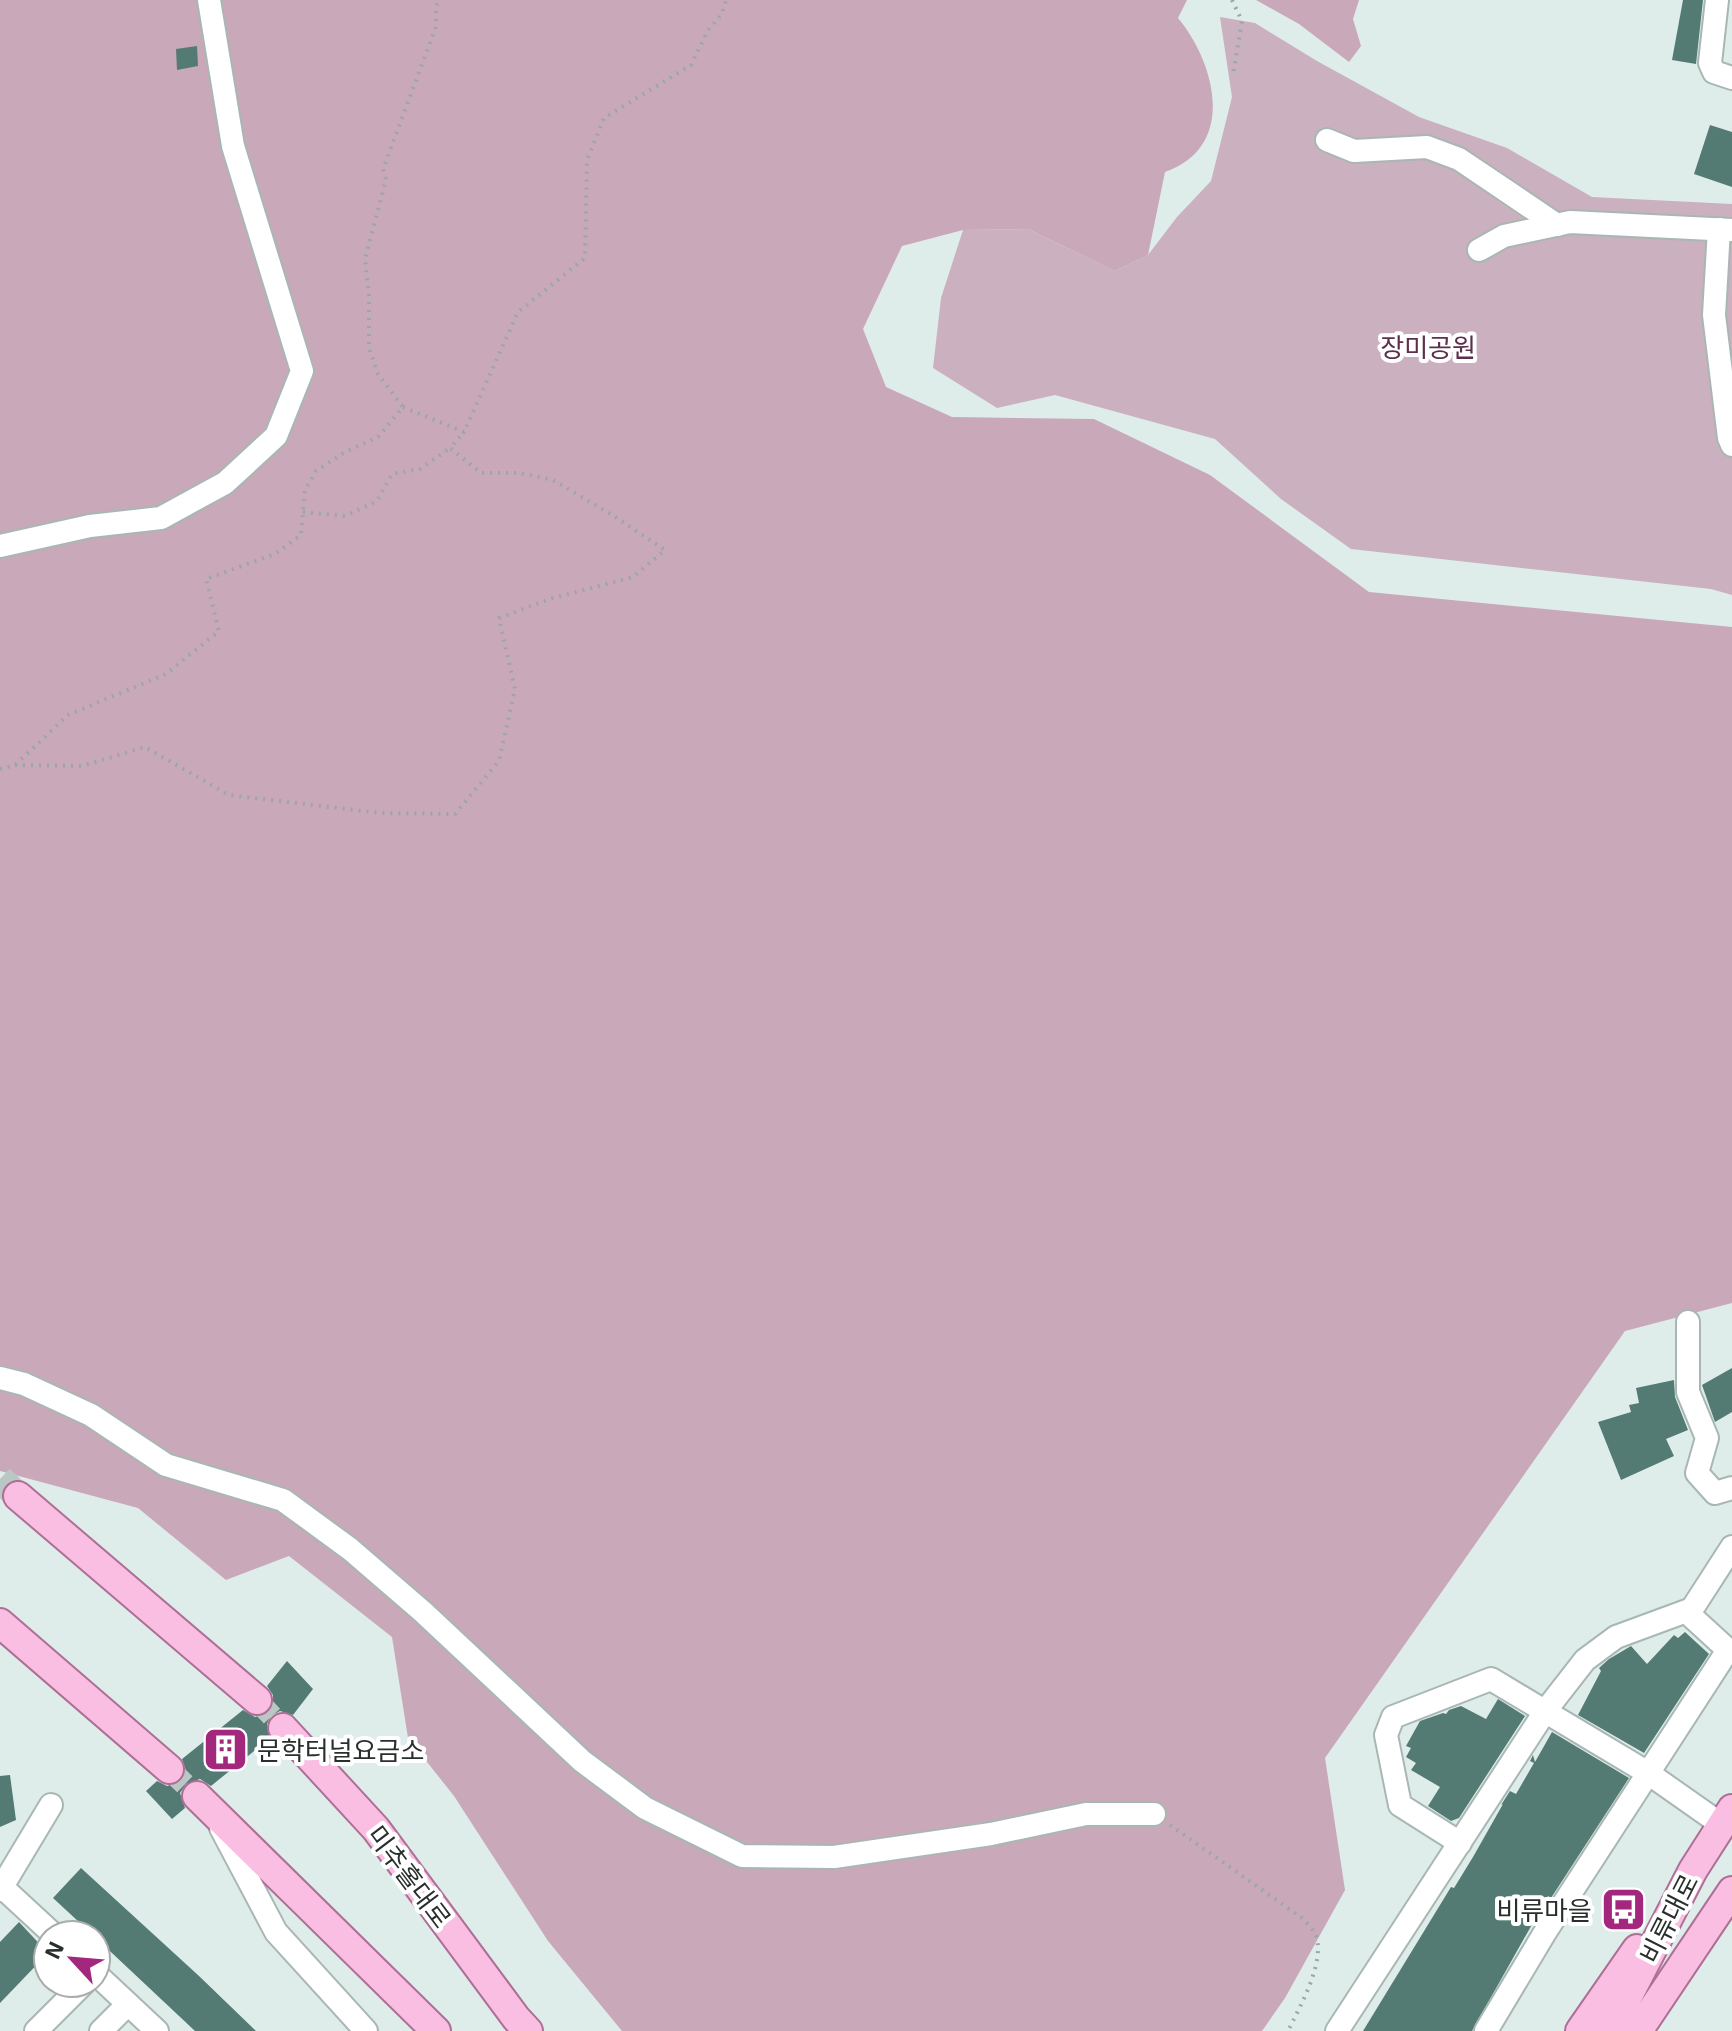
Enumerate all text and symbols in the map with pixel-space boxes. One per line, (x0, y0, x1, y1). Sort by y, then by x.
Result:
park label: 장미공원 (1380, 331, 1476, 362)
building icon: 문학터널요금소 (202, 1725, 250, 1773)
place label: 문학터널요금소 (257, 1734, 424, 1765)
street label: 미추홀대로 (362, 1819, 458, 1933)
street label: 비류대로 (1632, 1868, 1704, 1968)
bus stop icon: 비류마을 (1599, 1885, 1647, 1933)
place label: 비류마을 (1496, 1894, 1592, 1925)
north arrow (32, 1919, 112, 1999)
text: N (38, 1937, 68, 1963)

